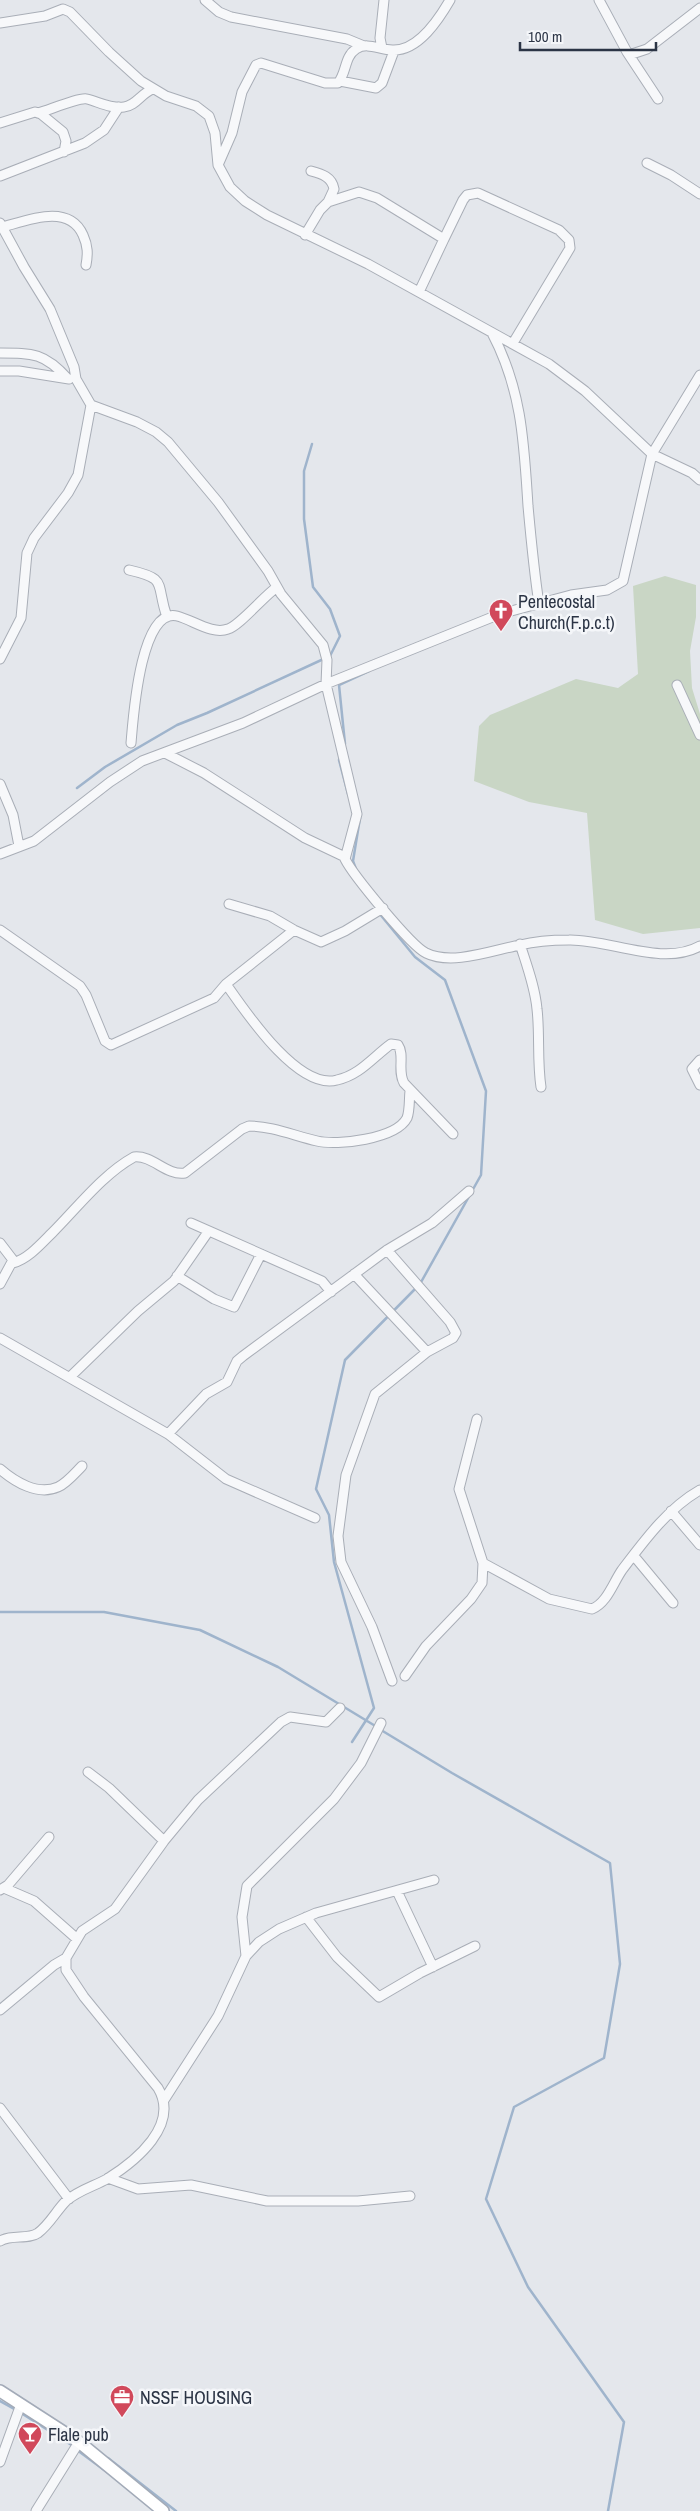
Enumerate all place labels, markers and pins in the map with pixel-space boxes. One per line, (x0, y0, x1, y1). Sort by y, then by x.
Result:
place label: Pentecostal Church(F.p.c.t) (518, 589, 615, 635)
church icon: Pentecostal Church(F.p.c.t) (488, 598, 514, 632)
office icon: NSSF HOUSING (109, 2384, 135, 2418)
place label: NSSF HOUSING (140, 2385, 252, 2410)
bar icon: Flale pub (17, 2421, 43, 2455)
place label: Flale pub (48, 2422, 109, 2447)

